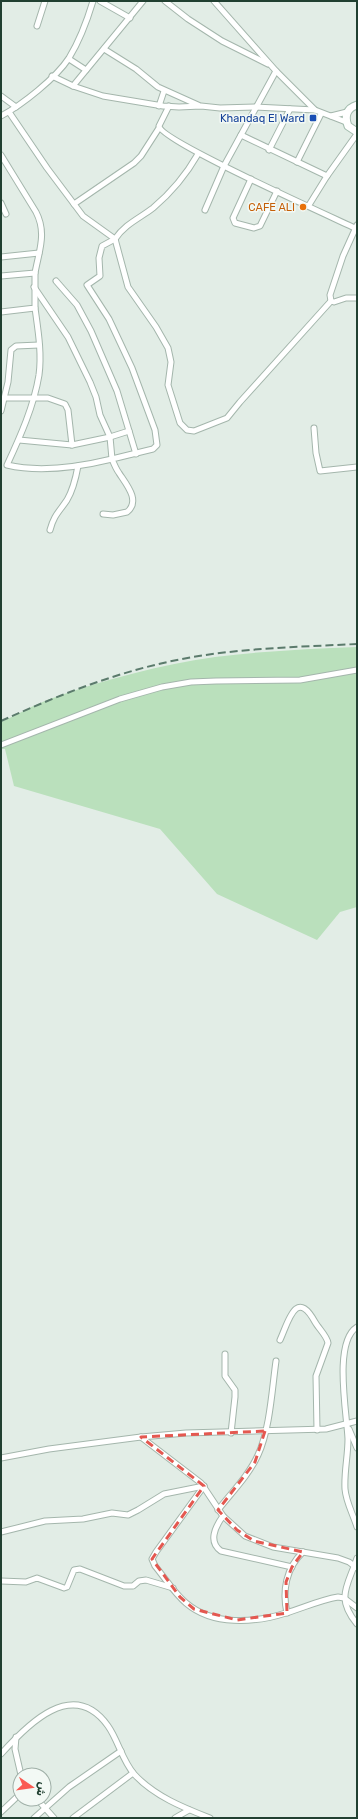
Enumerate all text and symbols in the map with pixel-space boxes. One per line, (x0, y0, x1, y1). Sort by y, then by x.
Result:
place label: Khandaq El Ward (220, 112, 305, 125)
marker: Khandaq El Ward (308, 113, 318, 123)
place label: CAFE ALI (248, 201, 295, 214)
marker: CAFE ALI (298, 202, 308, 212)
north arrow (12, 1767, 52, 1807)
text: ش (33, 1781, 49, 1797)

